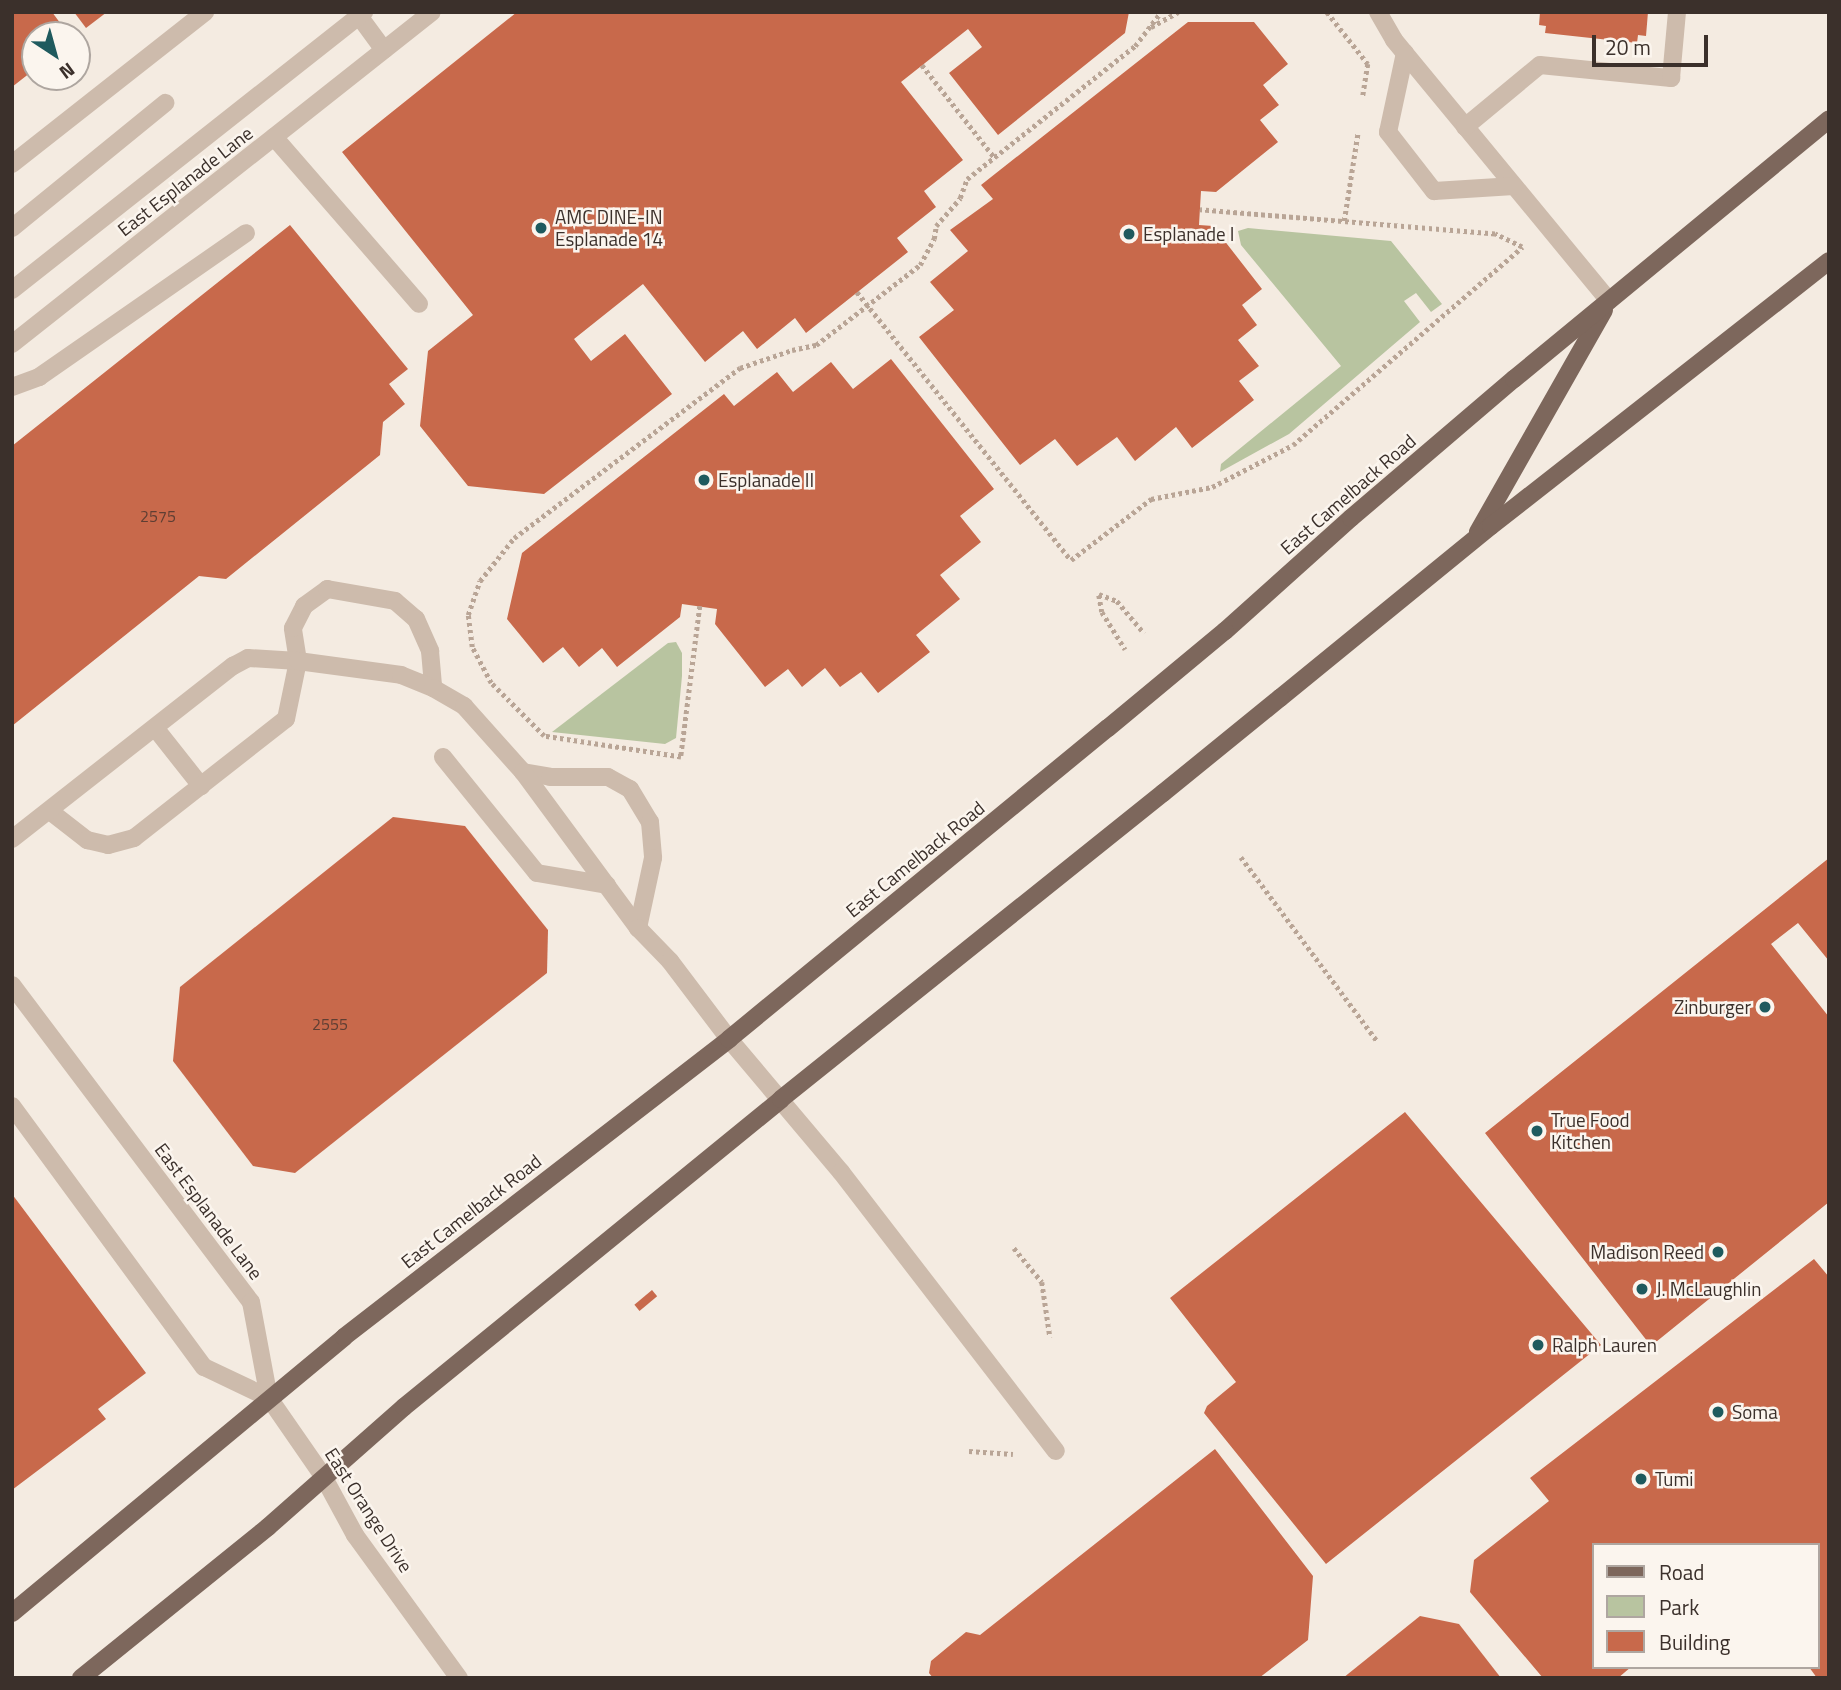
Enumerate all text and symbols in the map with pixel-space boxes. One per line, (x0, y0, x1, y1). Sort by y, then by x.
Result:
north arrow (21, 21, 91, 91)
scale bar (1596, 21, 1712, 65)
text: 20 m (1605, 31, 1651, 63)
text: N (54, 56, 81, 87)
street label: East Esplanade Lane (113, 121, 257, 241)
place label: AMC DINE-IN Esplanade 14 (555, 206, 663, 250)
marker: AMC DINE-IN Esplanade 14 (533, 220, 549, 236)
place label: Esplanade I (1143, 223, 1234, 245)
marker: Esplanade I (1121, 226, 1137, 242)
street label: East Camelback Road (1276, 429, 1420, 559)
place label: Esplanade II (718, 469, 814, 491)
marker: Esplanade II (696, 472, 712, 488)
house number: 2575 (140, 506, 176, 526)
street label: East Camelback Road (841, 796, 989, 922)
place label: Zinburger (1674, 996, 1751, 1018)
marker: Zinburger (1757, 999, 1773, 1015)
house number: 2555 (312, 1014, 348, 1034)
place label: True Food Kitchen (1551, 1109, 1630, 1153)
marker: True Food Kitchen (1529, 1123, 1545, 1139)
street label: East Esplanade Lane (150, 1138, 268, 1284)
street label: East Camelback Road (396, 1149, 546, 1273)
place label: Madison Reed (1590, 1241, 1704, 1263)
marker: Madison Reed (1710, 1244, 1726, 1260)
place label: J. McLaughlin (1656, 1278, 1761, 1300)
marker: J. McLaughlin (1634, 1281, 1650, 1297)
place label: Ralph Lauren (1552, 1334, 1657, 1356)
marker: Ralph Lauren (1530, 1337, 1546, 1353)
place label: Soma (1732, 1401, 1778, 1423)
marker: Soma (1710, 1404, 1726, 1420)
street label: East Orange Drive (320, 1444, 418, 1576)
place label: Tumi (1655, 1468, 1693, 1490)
marker: Tumi (1633, 1471, 1649, 1487)
legend (1592, 1543, 1820, 1669)
text: Road (1659, 1556, 1704, 1588)
text: Park (1659, 1591, 1699, 1623)
text: Building (1659, 1626, 1730, 1658)

